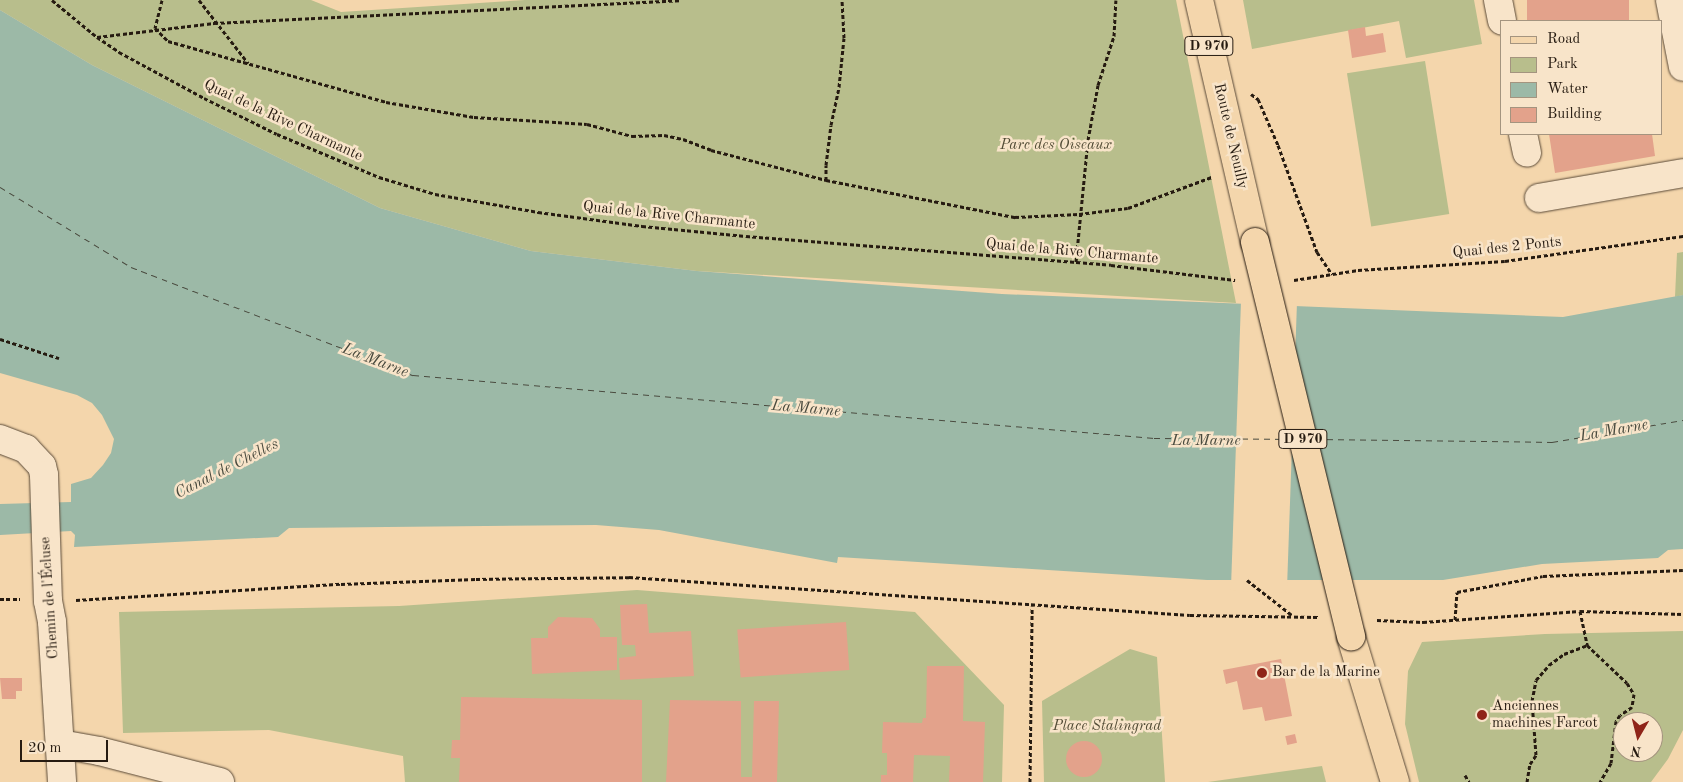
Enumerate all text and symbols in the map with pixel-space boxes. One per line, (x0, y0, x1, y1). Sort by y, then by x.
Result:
legend (1500, 20, 1663, 135)
text: Road (1547, 32, 1580, 47)
road number: D 970 (1184, 34, 1234, 58)
text: Park (1547, 57, 1578, 72)
street label: Quai de la Rive Charmante (201, 76, 365, 166)
street label: Route de Neuilly (1209, 81, 1251, 191)
text: Water (1547, 82, 1588, 97)
text: Building (1547, 107, 1602, 122)
park label: Parc des Oiseaux (1000, 137, 1112, 155)
street label: Quai de la Rive Charmante (582, 198, 756, 234)
street label: Quai des 2 Ponts (1452, 233, 1562, 263)
street label: Quai de la Rive Charmante (985, 235, 1159, 269)
water label: La Marne (339, 340, 411, 382)
water label: La Marne (771, 396, 841, 422)
water label: La Marne (1578, 416, 1650, 446)
road number: D 970 (1278, 428, 1328, 450)
water label: La Marne (1171, 431, 1241, 451)
water label: Canal de Chelles (172, 435, 282, 503)
street label: Chemin de l'Écluse (37, 536, 63, 660)
place label: Bar de la Marine (1272, 664, 1380, 682)
marker: Bar de la Marine (1256, 667, 1268, 679)
place label: Anciennes machines Farcot (1492, 697, 1598, 732)
marker: Anciennes machines Farcot (1476, 709, 1488, 721)
north arrow (1613, 712, 1663, 762)
park label: Place Stalingrad (1053, 718, 1161, 736)
scale bar (22, 730, 110, 762)
text: 20 m (28, 741, 62, 756)
text: N (1630, 743, 1642, 759)

